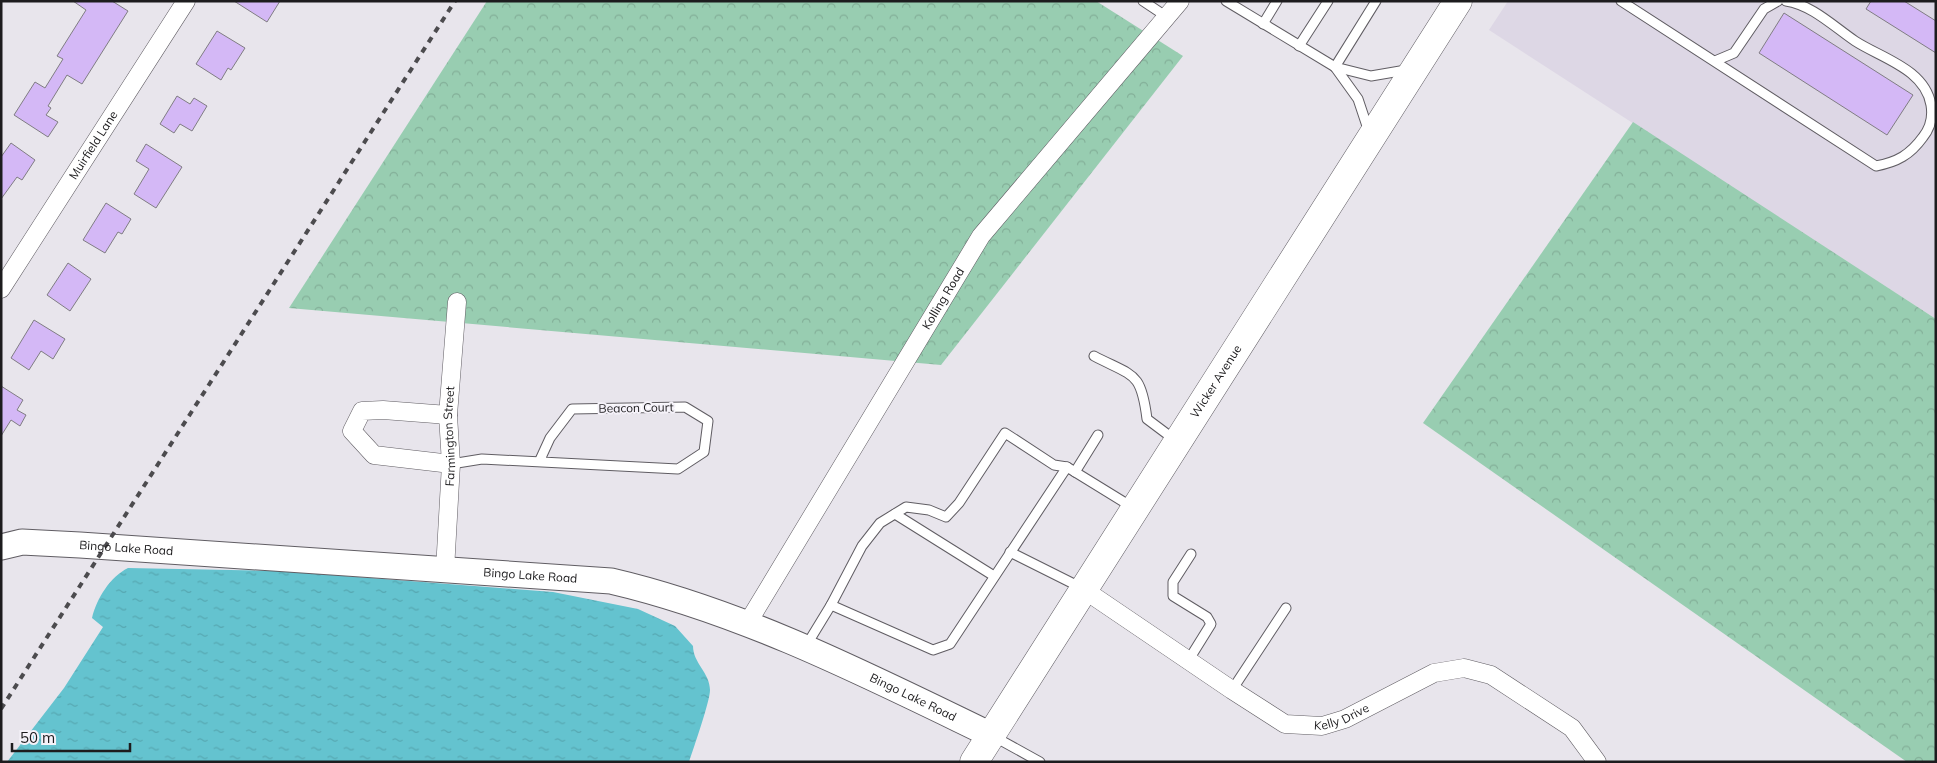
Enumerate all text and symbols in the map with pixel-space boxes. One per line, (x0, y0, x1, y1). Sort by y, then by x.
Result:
street label: Muirfield Lane (65, 108, 121, 182)
street label: Kolling Road (918, 265, 967, 332)
street label: Wicker Avenue (1187, 342, 1245, 421)
street label: Farmington Street (440, 386, 458, 487)
street label: Beacon Court (598, 399, 674, 416)
street label: Bingo Lake Road (79, 537, 174, 558)
street label: Bingo Lake Road (483, 564, 578, 586)
street label: Bingo Lake Road (867, 670, 959, 724)
street label: Kelly Drive (1313, 700, 1371, 733)
scale bar (12, 720, 130, 752)
text: 50 m (20, 728, 55, 747)

